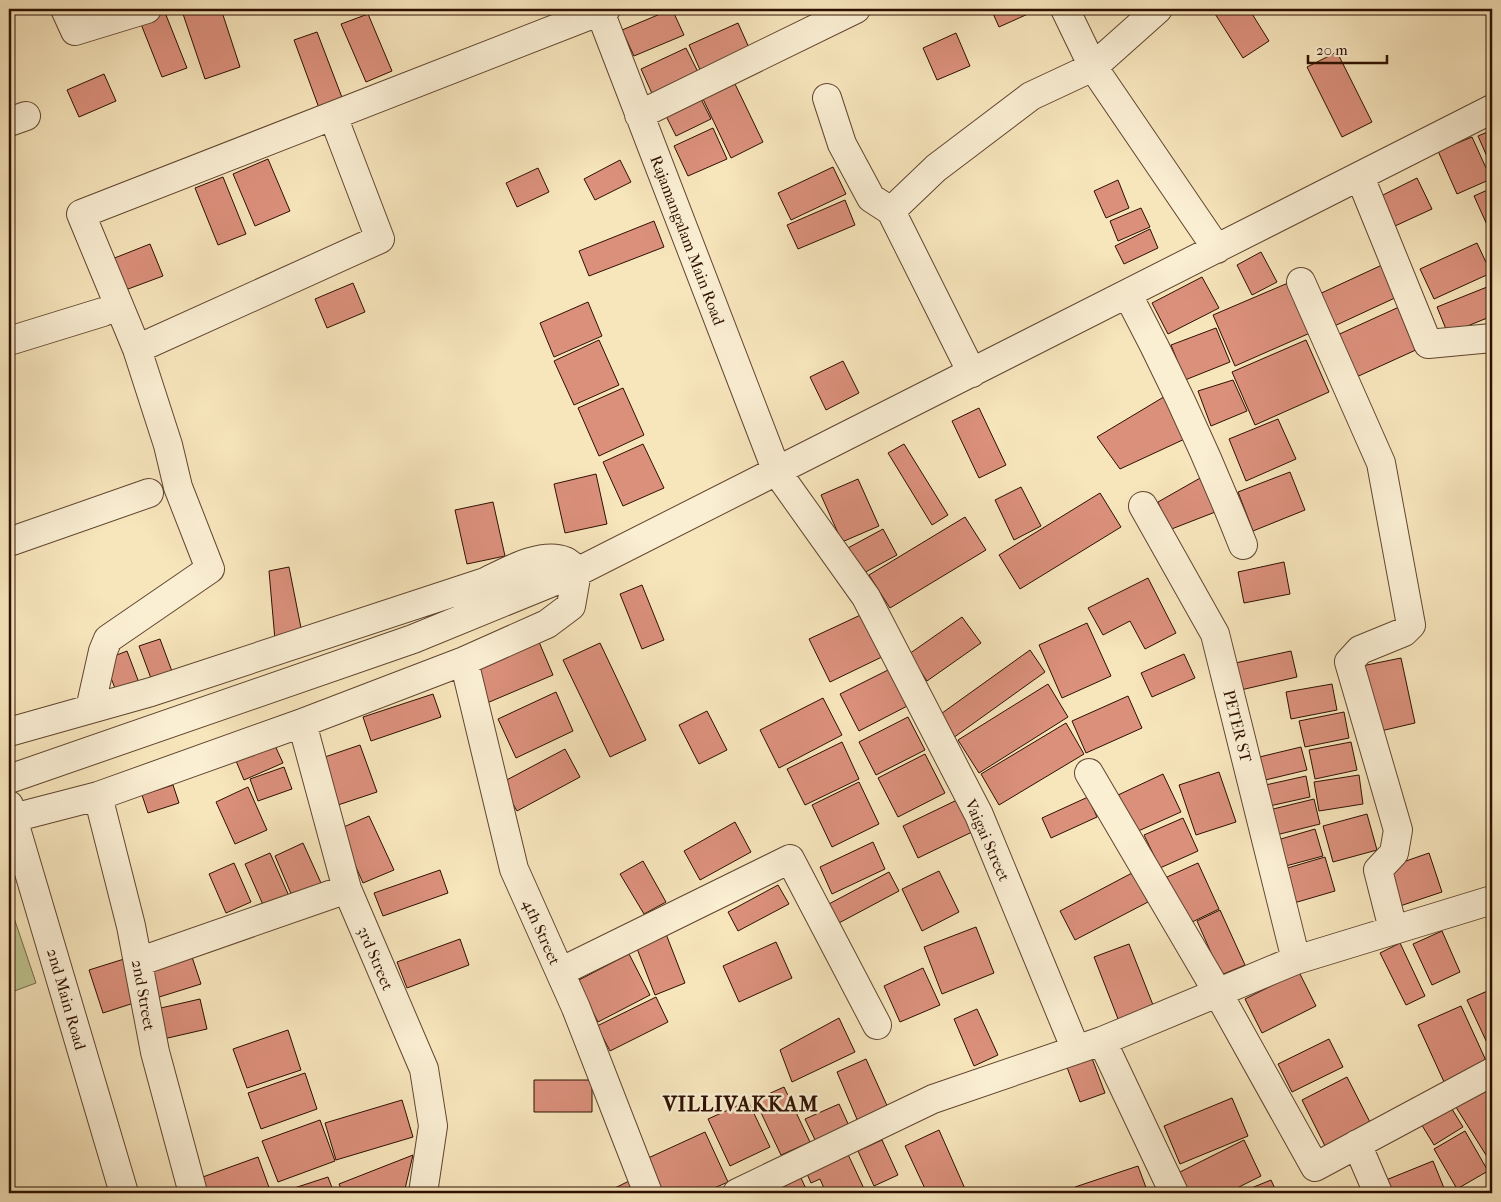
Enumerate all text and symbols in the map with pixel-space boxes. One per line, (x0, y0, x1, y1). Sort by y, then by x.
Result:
scale bar (1308, 32, 1387, 64)
text: 20 m (1316, 41, 1348, 59)
street label: Rajamangalam Main Road (646, 153, 729, 328)
street label: PETER ST (1219, 688, 1256, 765)
street label: Vaigai Street (961, 795, 1014, 884)
street label: 4th Street (519, 896, 565, 968)
street label: 3rd Street (354, 923, 398, 993)
street label: 2nd Main Road (43, 946, 90, 1052)
street label: 2nd Street (128, 958, 159, 1032)
district label: VILLIVAKKAM (662, 1092, 819, 1116)

